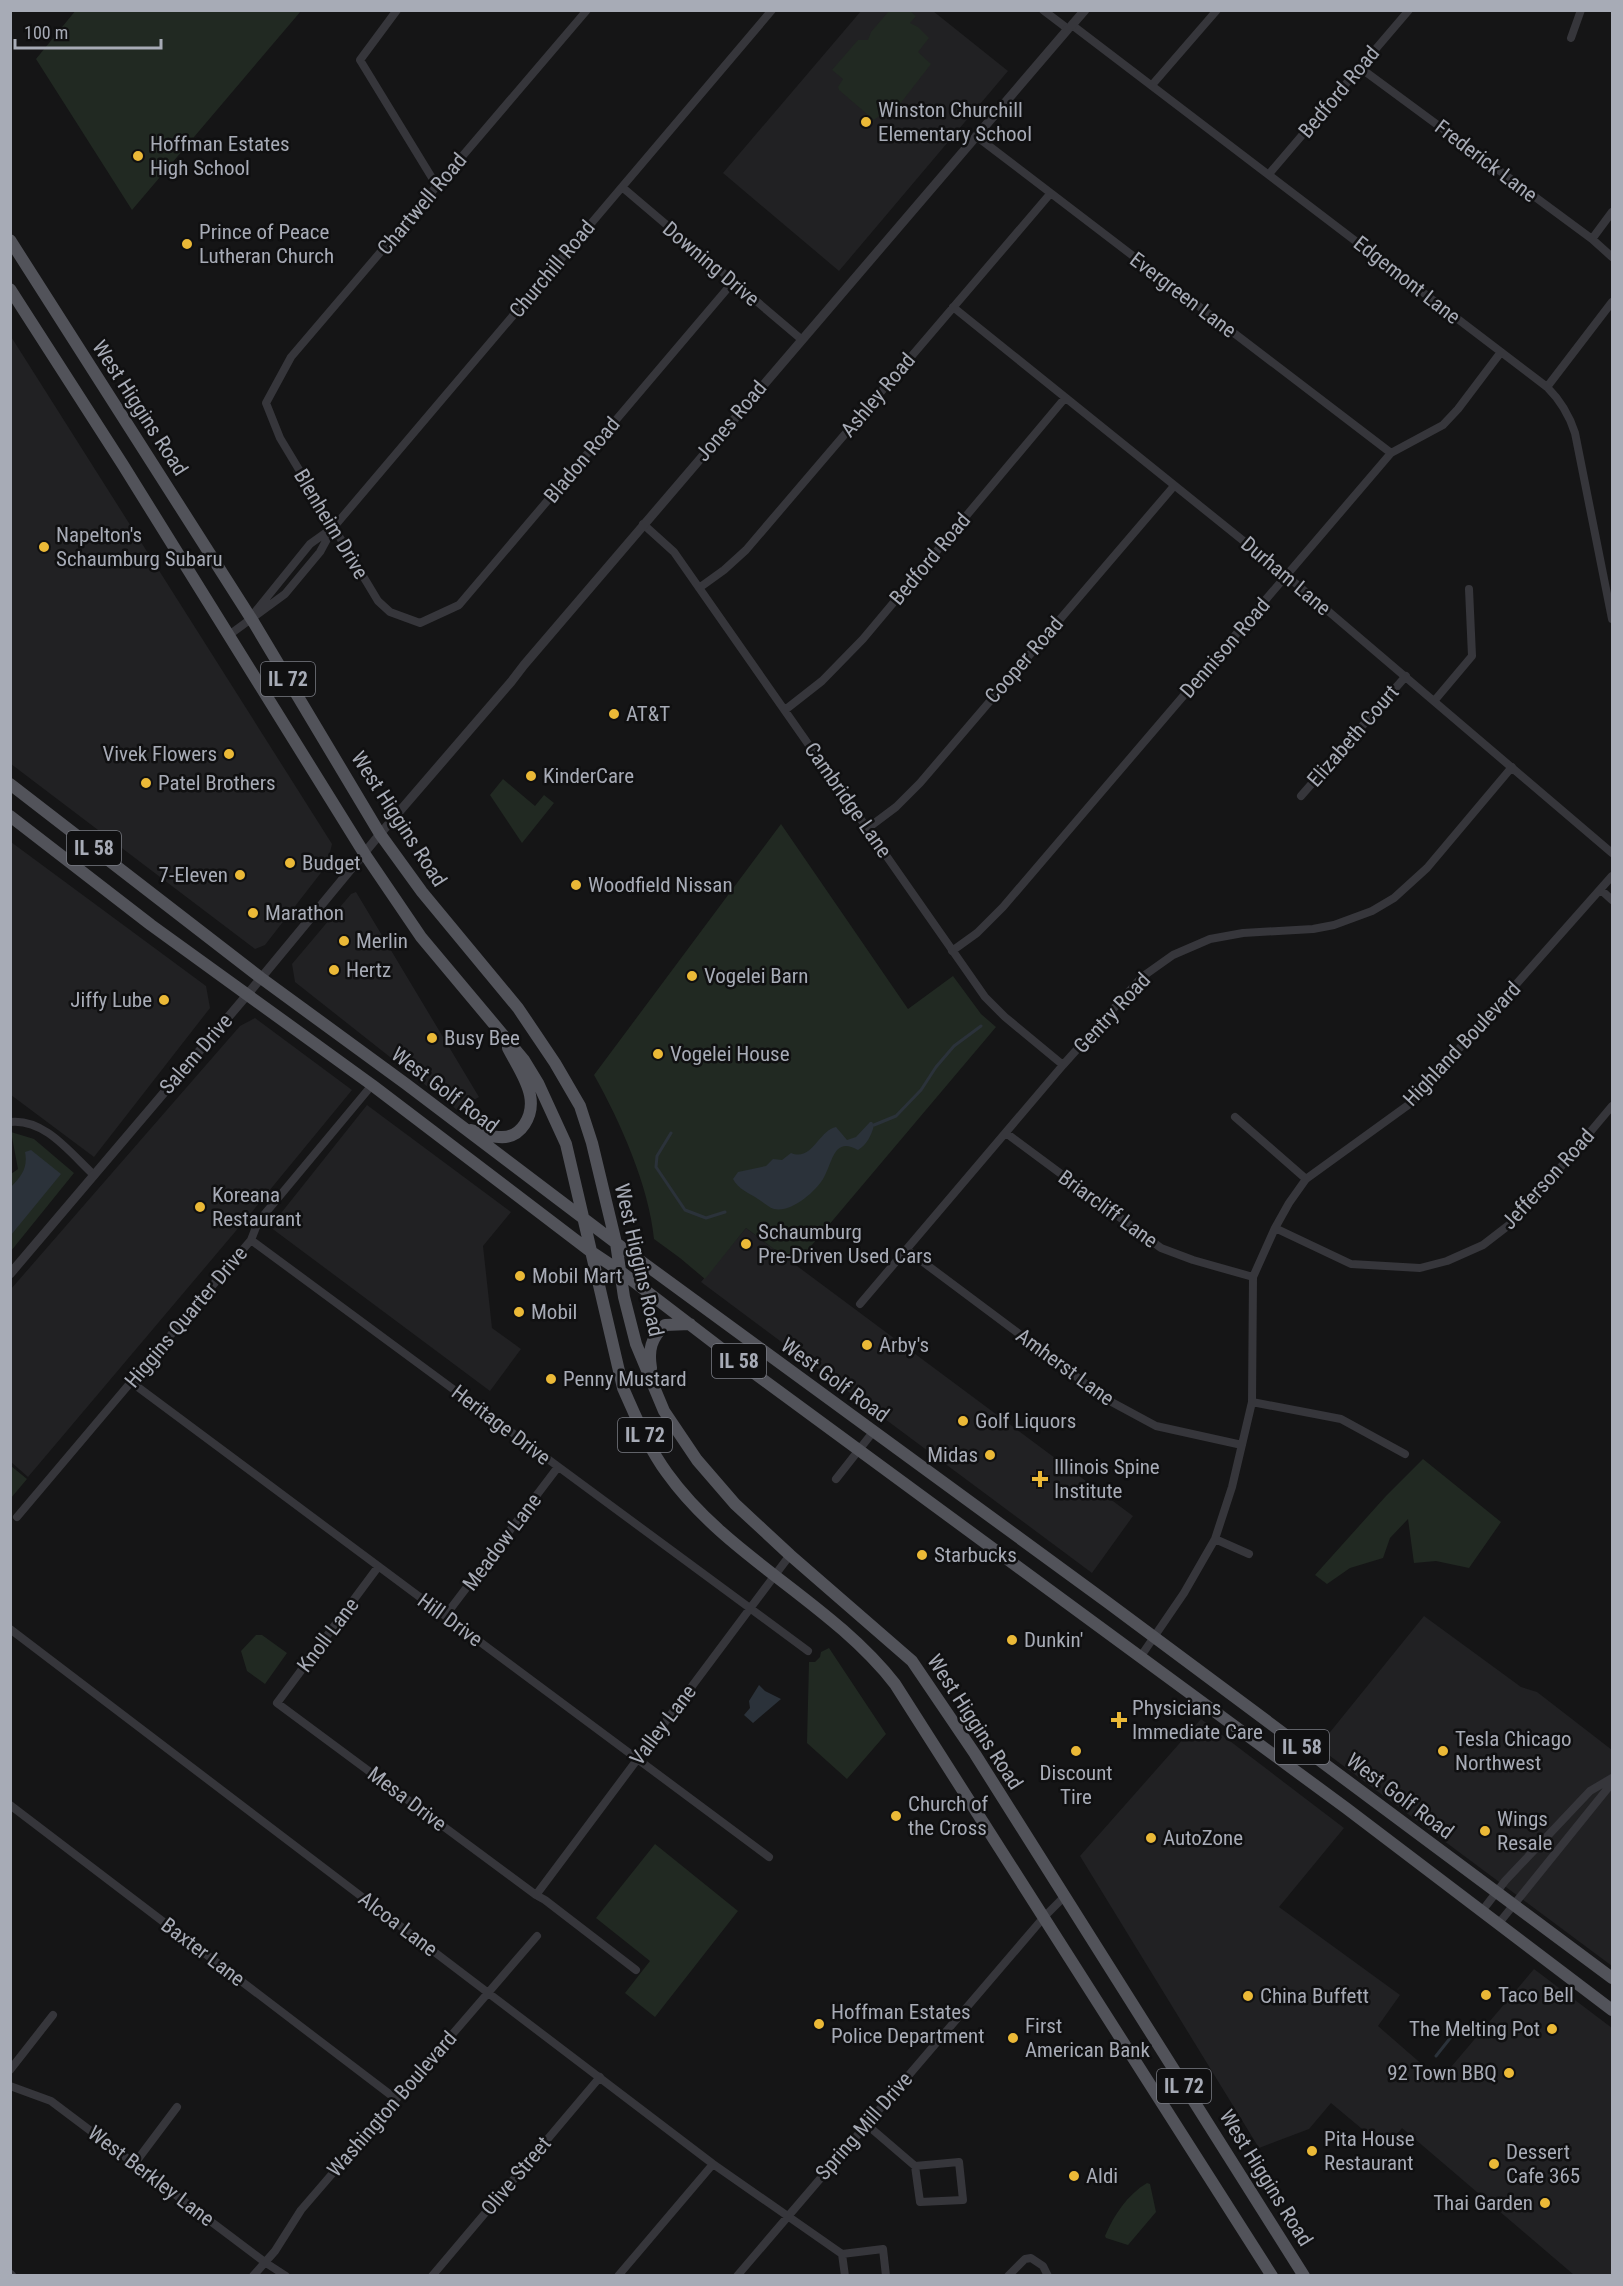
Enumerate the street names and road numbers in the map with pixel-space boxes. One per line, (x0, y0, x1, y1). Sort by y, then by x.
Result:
street label: Bedford Road (1294, 41, 1384, 143)
street label: Frederick Lane (1430, 115, 1542, 207)
street label: Chartwell Road (373, 148, 471, 260)
street label: Churchill Road (504, 215, 600, 323)
street label: Downing Drive (658, 217, 764, 311)
street label: Edgemont Lane (1349, 231, 1465, 329)
street label: Evergreen Lane (1125, 247, 1241, 343)
street label: West Higgins Road (87, 336, 193, 480)
street label: Ashley Road (836, 348, 920, 442)
street label: Jones Road (691, 376, 771, 466)
street label: Bladon Road (539, 412, 625, 508)
street label: Blenheim Drive (289, 465, 373, 583)
street label: Bedford Road (885, 508, 975, 610)
street label: Durham Lane (1236, 532, 1336, 620)
street label: Dennison Road (1175, 593, 1275, 703)
street label: Cooper Road (980, 612, 1068, 708)
road number: IL 72 (261, 662, 315, 696)
street label: Elizabeth Court (1302, 680, 1404, 792)
street label: Cambridge Lane (799, 738, 897, 862)
street label: West Higgins Road (346, 747, 452, 891)
road number: IL 58 (67, 831, 121, 865)
street label: Gentry Road (1069, 968, 1155, 1058)
street label: Highland Boulevard (1398, 977, 1526, 1111)
street label: Salem Drive (155, 1009, 237, 1099)
street label: West Golf Road (387, 1042, 503, 1138)
street label: Jefferson Road (1497, 1124, 1599, 1234)
street label: Briarcliff Lane (1054, 1165, 1162, 1253)
street label: West Higgins Road (610, 1181, 668, 1339)
street label: Higgins Quarter Drive (120, 1241, 252, 1392)
street label: Amherst Lane (1011, 1323, 1119, 1411)
street label: West Golf Road (776, 1333, 894, 1427)
road number: IL 58 (712, 1344, 766, 1378)
street label: Heritage Drive (447, 1380, 555, 1470)
road number: IL 72 (618, 1418, 672, 1452)
street label: Meadow Lane (458, 1489, 546, 1595)
street label: Hill Drive (413, 1588, 487, 1652)
street label: Knoll Lane (292, 1593, 364, 1677)
street label: West Higgins Road (922, 1650, 1028, 1794)
street label: Valley Lane (625, 1680, 701, 1770)
road number: IL 58 (1275, 1730, 1329, 1764)
street label: West Golf Road (1342, 1748, 1458, 1844)
street label: Mesa Drive (363, 1762, 451, 1836)
street label: Alcoa Lane (354, 1887, 442, 1961)
street label: Baxter Lane (157, 1913, 250, 1991)
street label: Washington Boulevard (322, 2026, 462, 2182)
street label: Spring Mill Drive (811, 2067, 917, 2185)
road number: IL 72 (1157, 2069, 1211, 2103)
street label: West Higgins Road (1214, 2105, 1318, 2251)
street label: West Berkley Lane (83, 2121, 219, 2231)
street label: Olive Street (476, 2132, 556, 2220)

